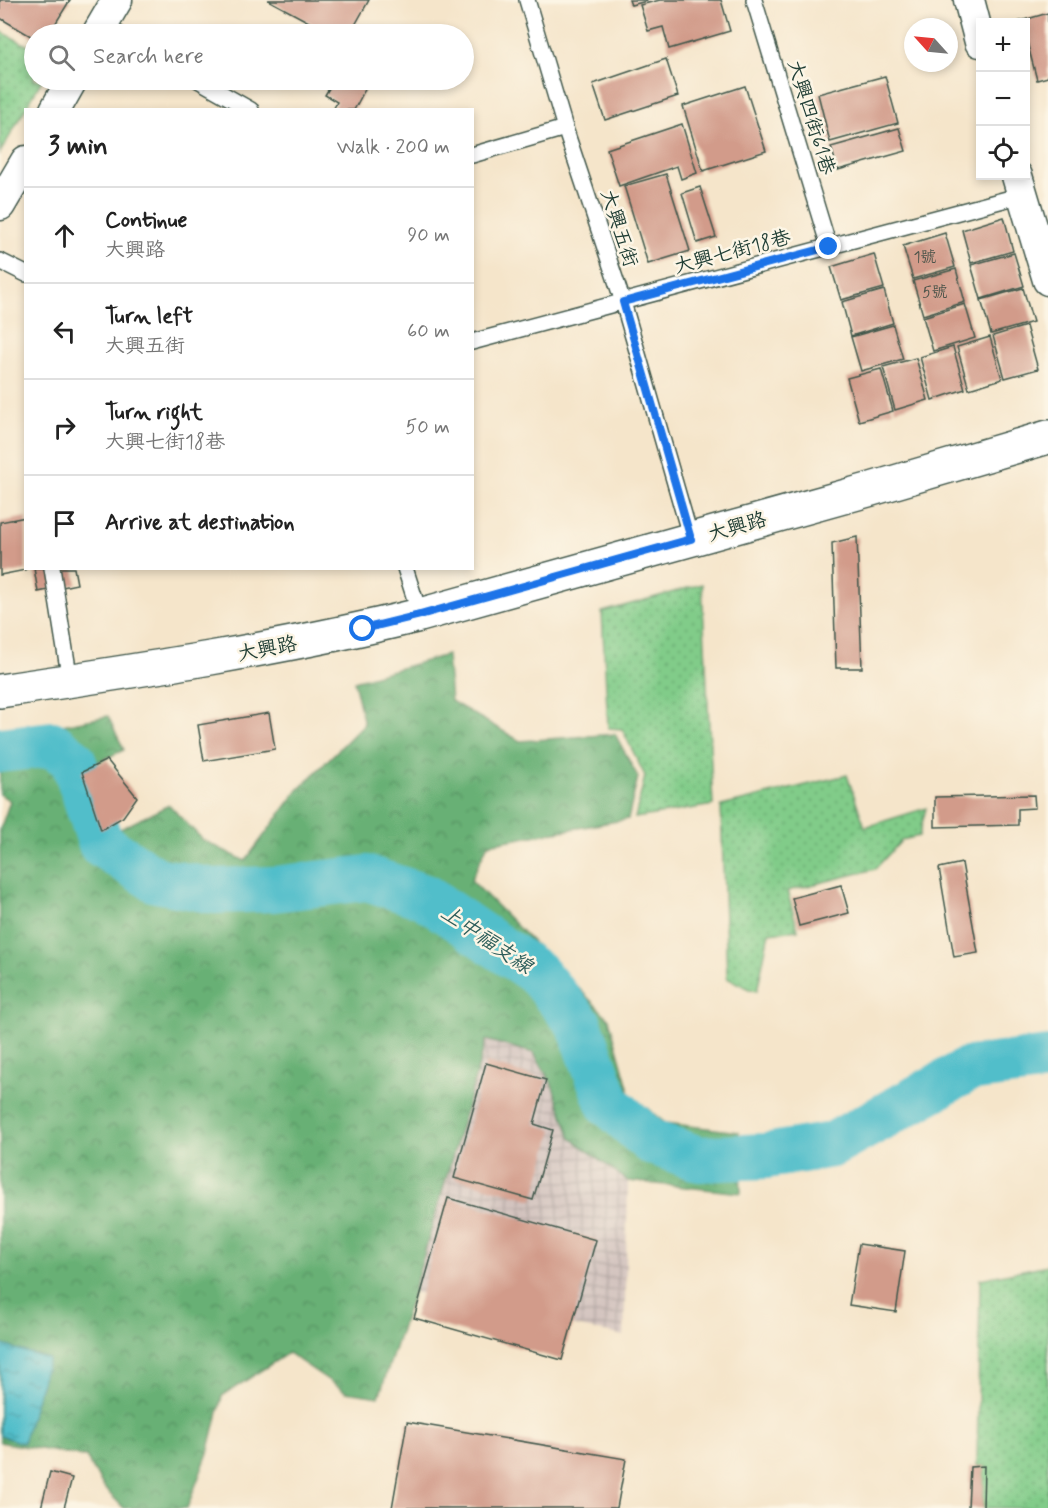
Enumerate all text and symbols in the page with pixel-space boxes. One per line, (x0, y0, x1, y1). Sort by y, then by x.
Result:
north arrow (904, 18, 958, 72)
map controls (976, 18, 1030, 180)
button: + (976, 18, 1030, 72)
search box (24, 24, 474, 90)
icon: search (45, 41, 78, 74)
text: Search here (93, 43, 204, 71)
street label: 大興四街61巷 (780, 57, 841, 179)
button: − (976, 72, 1030, 126)
button: locate (976, 126, 1030, 180)
text: 3 min (48, 130, 108, 164)
text: Walk · 200 m (337, 134, 450, 161)
street label: 大興五街 (593, 186, 644, 271)
text: Continue (105, 207, 187, 235)
icon: ahead (48, 219, 81, 252)
text: 90 m (407, 222, 450, 249)
street label: 大興七街18巷 (671, 224, 795, 281)
route end (815, 233, 841, 259)
text: 大興路 (105, 237, 165, 264)
house number: 1號 (913, 247, 937, 268)
house number: 5號 (922, 282, 948, 303)
text: Turn left (105, 303, 193, 331)
icon: left (48, 315, 81, 348)
text: 60 m (407, 318, 450, 345)
text: 大興五街 (105, 333, 185, 360)
text: Turn right (105, 399, 203, 427)
icon: right (48, 411, 81, 444)
text: 50 m (405, 414, 450, 441)
text: 大興七街18巷 (105, 429, 225, 456)
street label: 大興路 (705, 506, 771, 549)
icon: arrive (48, 507, 81, 540)
text: Arrive at destination (105, 509, 295, 537)
route start (349, 615, 375, 641)
street label: 大興路 (235, 630, 300, 668)
water label: 上中福支線 (435, 899, 539, 981)

